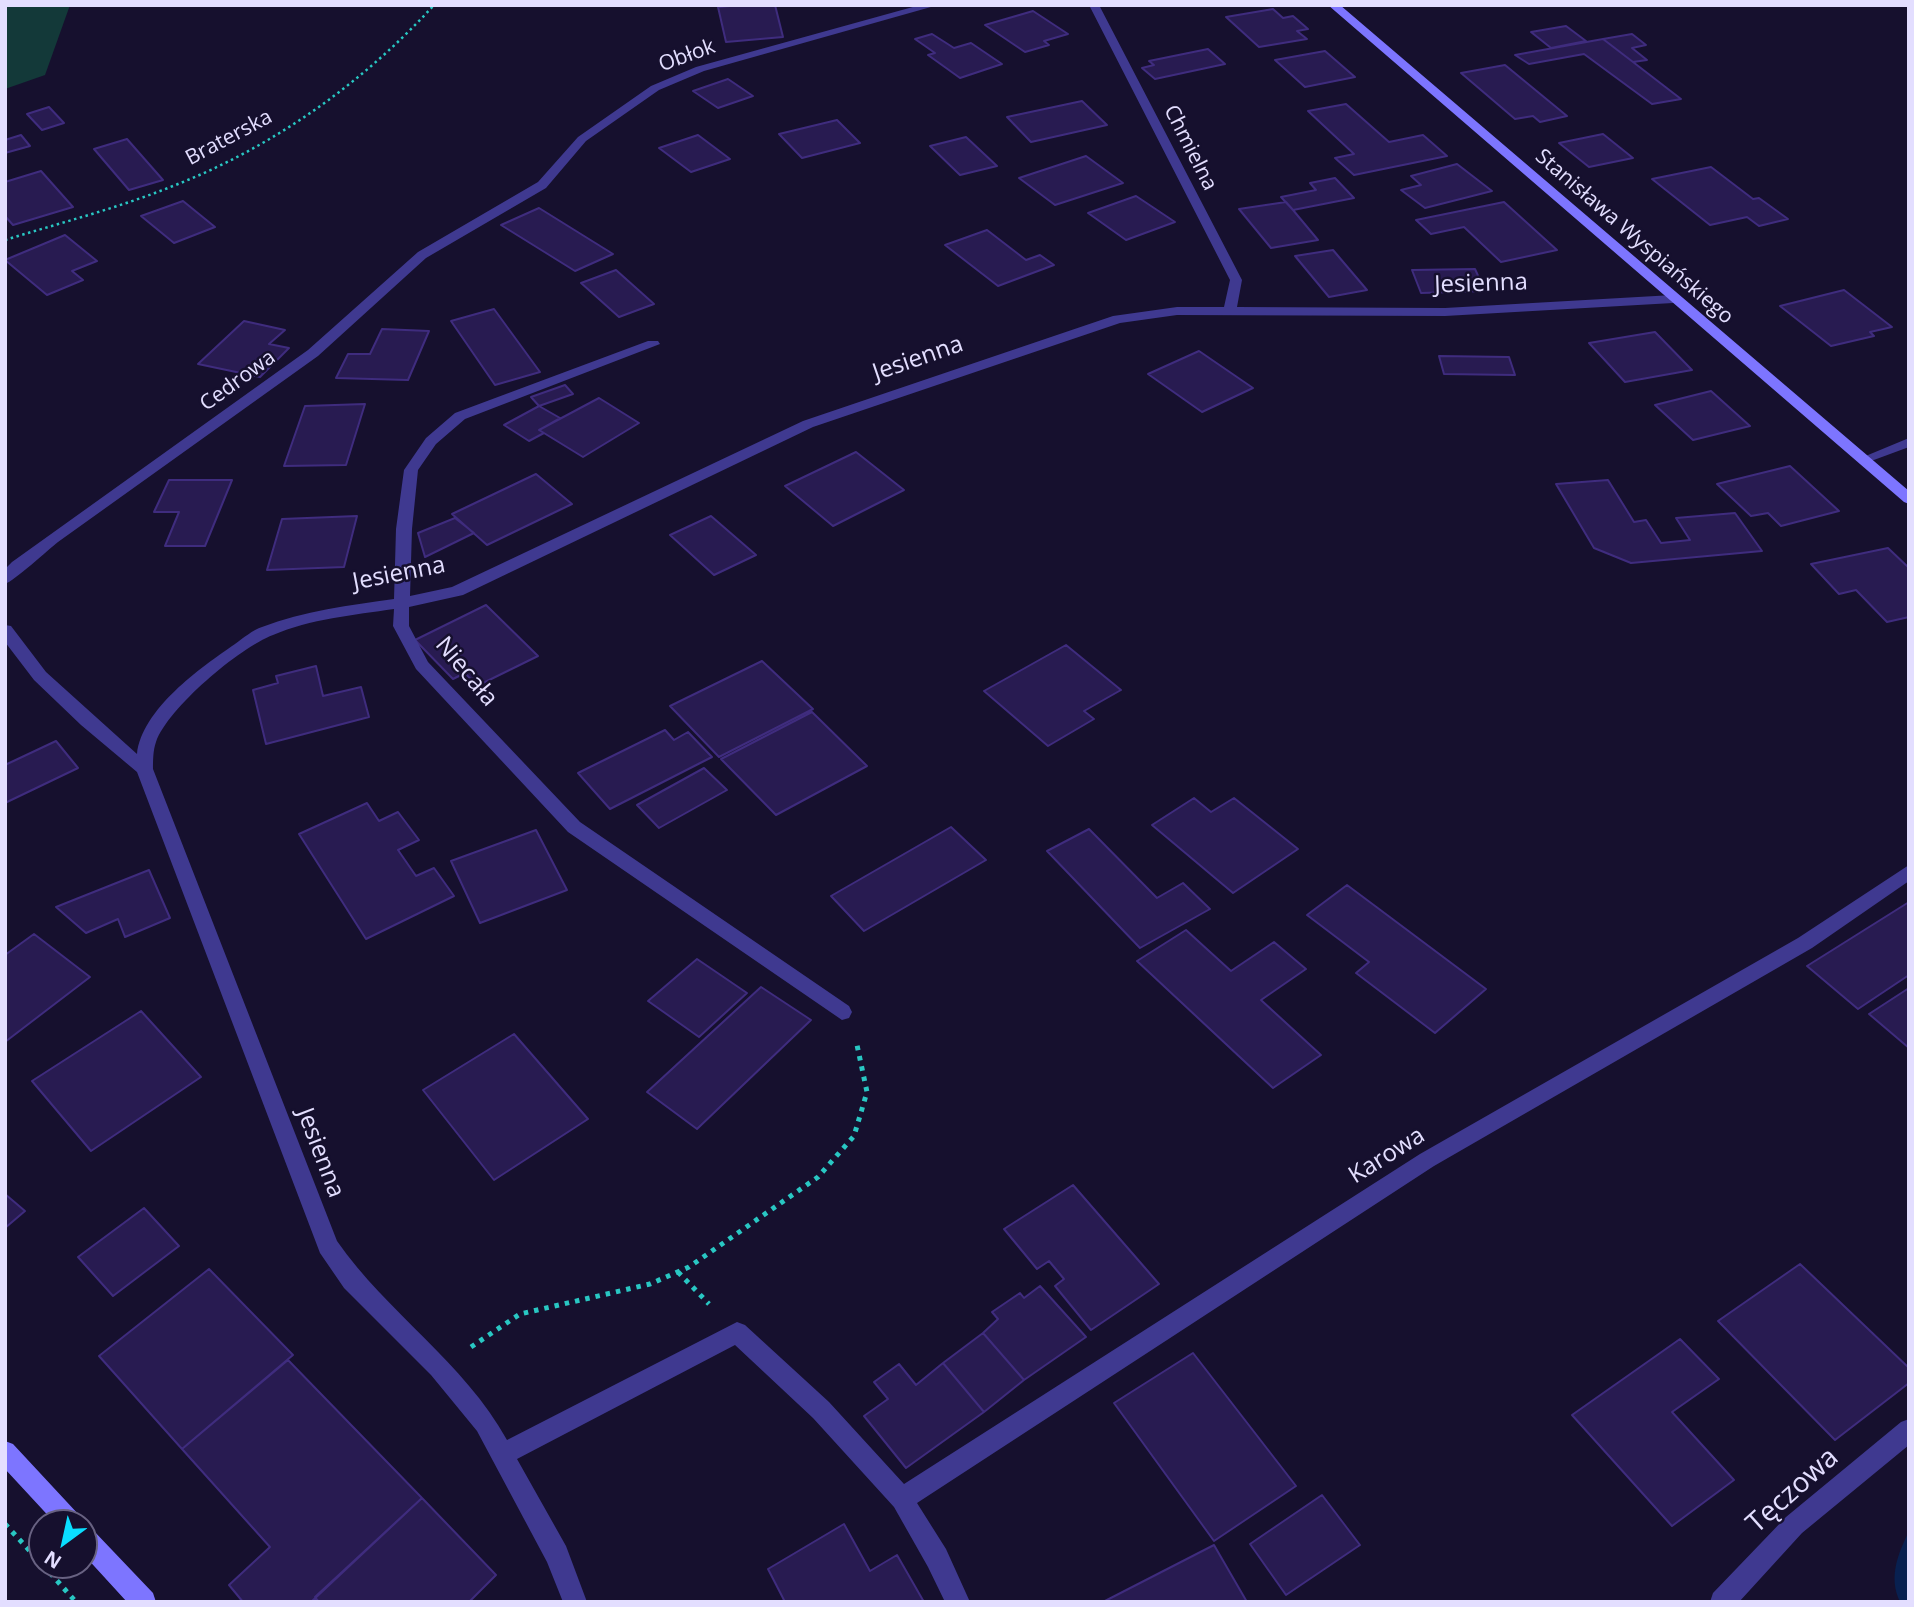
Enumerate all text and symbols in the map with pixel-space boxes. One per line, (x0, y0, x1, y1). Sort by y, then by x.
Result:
street label: Obłok (655, 34, 719, 78)
street label: Chmielna (1158, 101, 1222, 195)
street label: Braterska (181, 105, 277, 171)
street label: Stanisława Wyspiańskiego (1530, 144, 1738, 330)
street label: Jesienna (1434, 268, 1528, 300)
street label: Jesienna (869, 330, 967, 388)
street label: Cedrowa (195, 345, 281, 417)
street label: Jesienna (350, 551, 448, 597)
street label: Niecała (429, 631, 503, 713)
street label: Jesienna (290, 1104, 350, 1202)
street label: Karowa (1344, 1121, 1430, 1191)
street label: Tęczowa (1740, 1441, 1846, 1541)
north arrow (28, 1509, 98, 1579)
text: N (39, 1545, 66, 1575)

